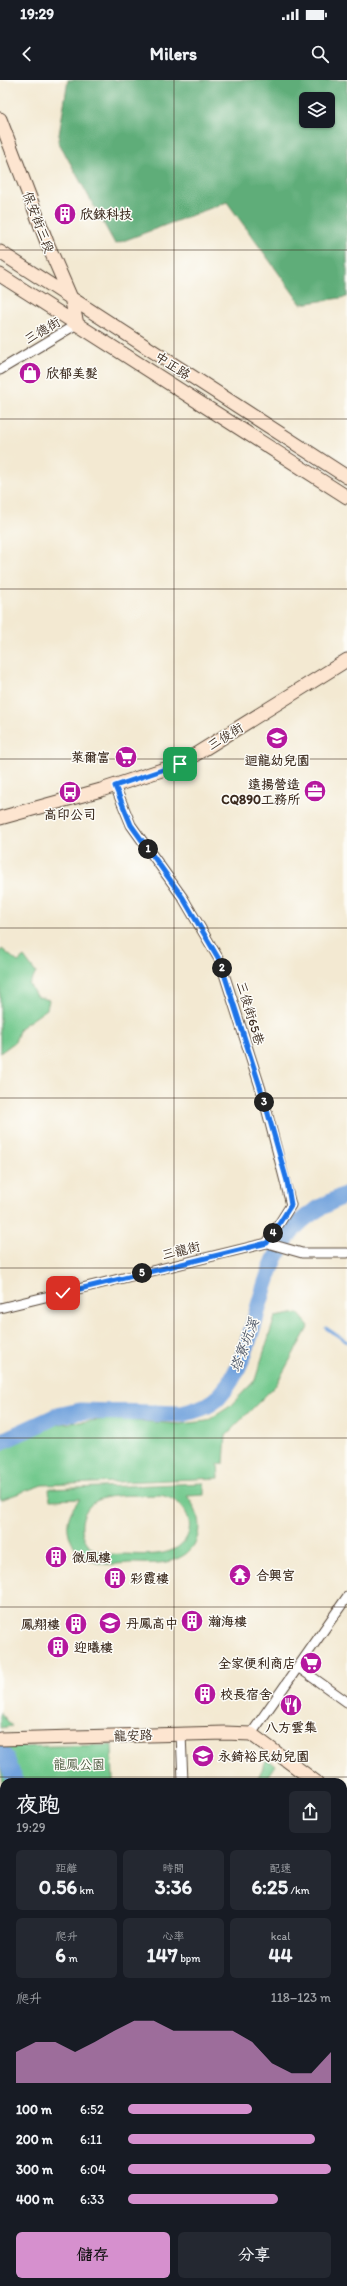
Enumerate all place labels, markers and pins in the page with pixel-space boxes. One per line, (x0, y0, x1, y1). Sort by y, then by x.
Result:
building icon: 欣錸科技 (52, 201, 78, 227)
place label: 欣錸科技 (80, 207, 132, 222)
shop icon: 欣郁美髮 (17, 360, 43, 386)
place label: 欣郁美髮 (46, 366, 98, 381)
school or university icon: 迴龍幼兒園 (264, 725, 290, 751)
supermarket icon: 萊爾富 (113, 744, 139, 770)
pin (163, 747, 197, 781)
place label: 萊爾富 (71, 750, 110, 765)
place label: 迴龍幼兒園 (244, 753, 310, 768)
place label: 遠揚營造 CQ890工務所 (221, 777, 300, 807)
office icon: 遠揚營造 CQ890工務所 (302, 778, 328, 804)
bus stop icon: 高印公司 (57, 779, 83, 805)
place label: 高印公司 (44, 807, 96, 822)
pin: 1 (138, 839, 158, 859)
pin: 2 (212, 958, 232, 978)
pin: 3 (254, 1092, 274, 1112)
pin: 4 (263, 1223, 283, 1243)
pin: 5 (132, 1263, 152, 1283)
pin (46, 1276, 80, 1310)
building icon: 微風樓 (43, 1544, 69, 1570)
place label: 微風樓 (72, 1550, 111, 1565)
temple icon: 合興宮 (227, 1562, 253, 1588)
building icon: 彩霞樓 (102, 1565, 128, 1591)
place label: 合興宮 (256, 1568, 295, 1583)
place label: 彩霞樓 (130, 1571, 169, 1586)
building icon: 瀚海樓 (179, 1608, 205, 1634)
school or university icon: 丹鳳高中 (97, 1610, 123, 1636)
building icon: 鳳翔樓 (63, 1611, 89, 1637)
place label: 瀚海樓 (208, 1614, 247, 1629)
place label: 丹鳳高中 (126, 1616, 178, 1631)
place label: 鳳翔樓 (21, 1617, 60, 1632)
building icon: 迎曦樓 (45, 1634, 71, 1660)
place label: 迎曦樓 (74, 1640, 113, 1655)
supermarket icon: 全家便利商店 (298, 1650, 324, 1676)
place label: 全家便利商店 (218, 1656, 296, 1671)
building icon: 校長宿舍 (192, 1681, 218, 1707)
place label: 校長宿舍 (220, 1687, 272, 1702)
restaurant icon: 八方雲集 (278, 1692, 304, 1718)
place label: 八方雲集 (265, 1720, 317, 1735)
school or university icon: 永錡裕民幼兒園 (190, 1743, 216, 1769)
place label: 永錡裕民幼兒園 (218, 1749, 309, 1764)

